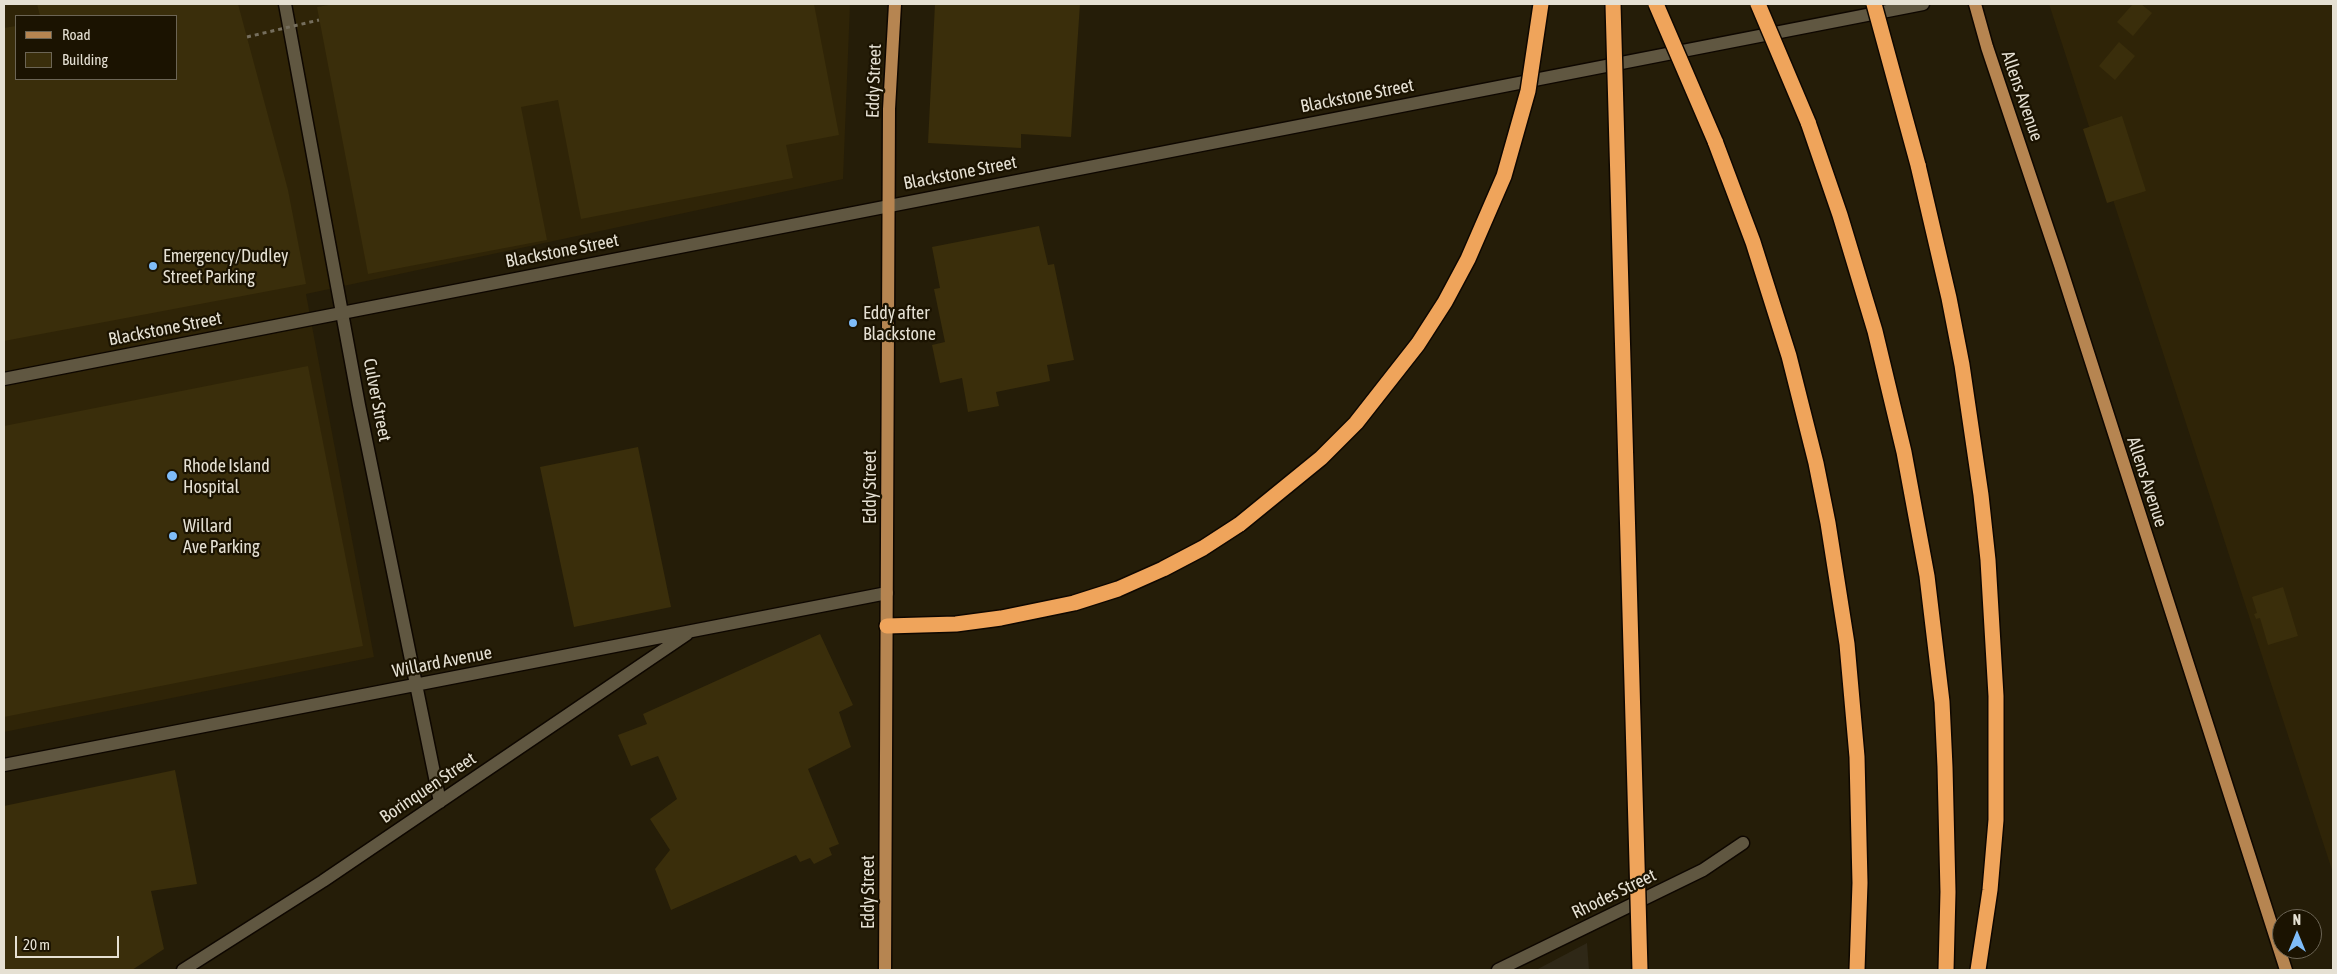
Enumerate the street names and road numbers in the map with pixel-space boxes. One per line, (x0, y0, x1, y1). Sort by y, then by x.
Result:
street label: Eddy Street (862, 44, 886, 118)
street label: Allens Avenue (1997, 48, 2047, 144)
street label: Blackstone Street (1299, 74, 1415, 118)
street label: Blackstone Street (902, 151, 1018, 195)
street label: Blackstone Street (504, 229, 620, 273)
street label: Blackstone Street (107, 307, 223, 351)
street label: Culver Street (358, 357, 396, 443)
street label: Allens Avenue (2122, 434, 2172, 530)
street label: Eddy Street (859, 450, 881, 524)
street label: Willard Avenue (390, 642, 494, 682)
street label: Borinquen Street (376, 748, 480, 828)
street label: Eddy Street (857, 855, 879, 929)
street label: Rhodes Street (1568, 864, 1660, 924)

